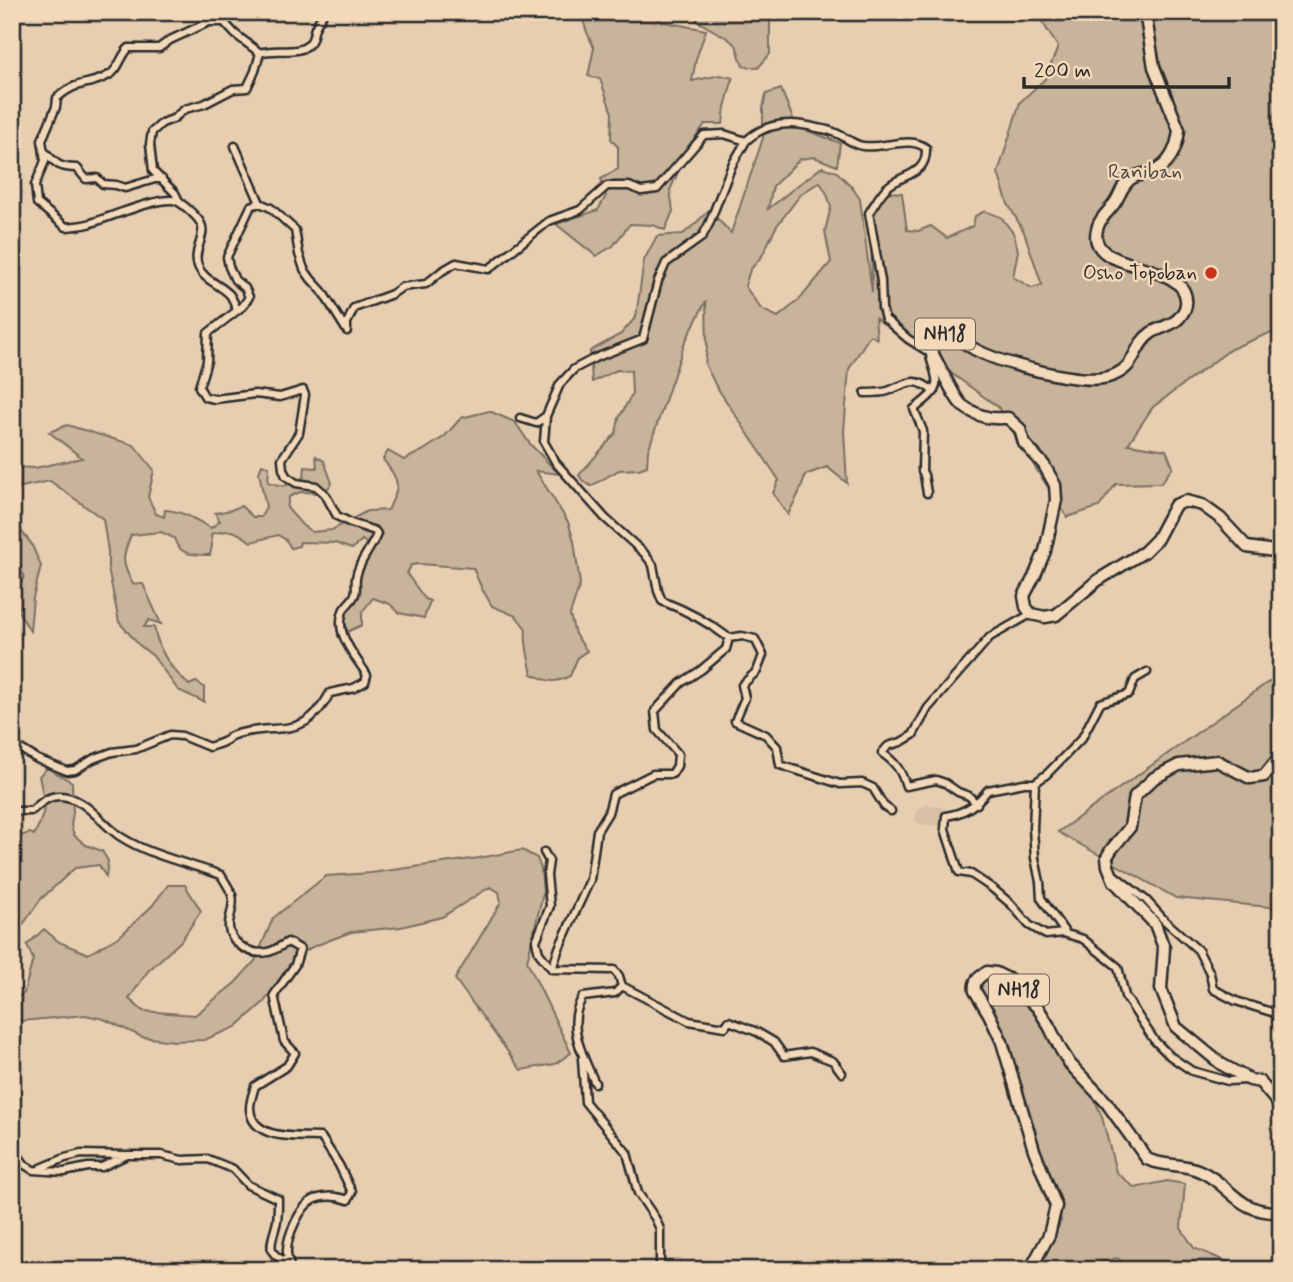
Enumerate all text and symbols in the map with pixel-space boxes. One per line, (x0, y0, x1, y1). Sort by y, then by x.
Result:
scale bar (1024, 46, 1228, 90)
text: 200 m (1034, 57, 1091, 85)
park label: Raniban (1108, 158, 1182, 186)
place label: Osho Topoban (1083, 259, 1197, 287)
marker: Osho Topoban (1203, 265, 1219, 281)
road number: NH18 (915, 318, 975, 350)
road number: NH18 (989, 974, 1049, 1006)

